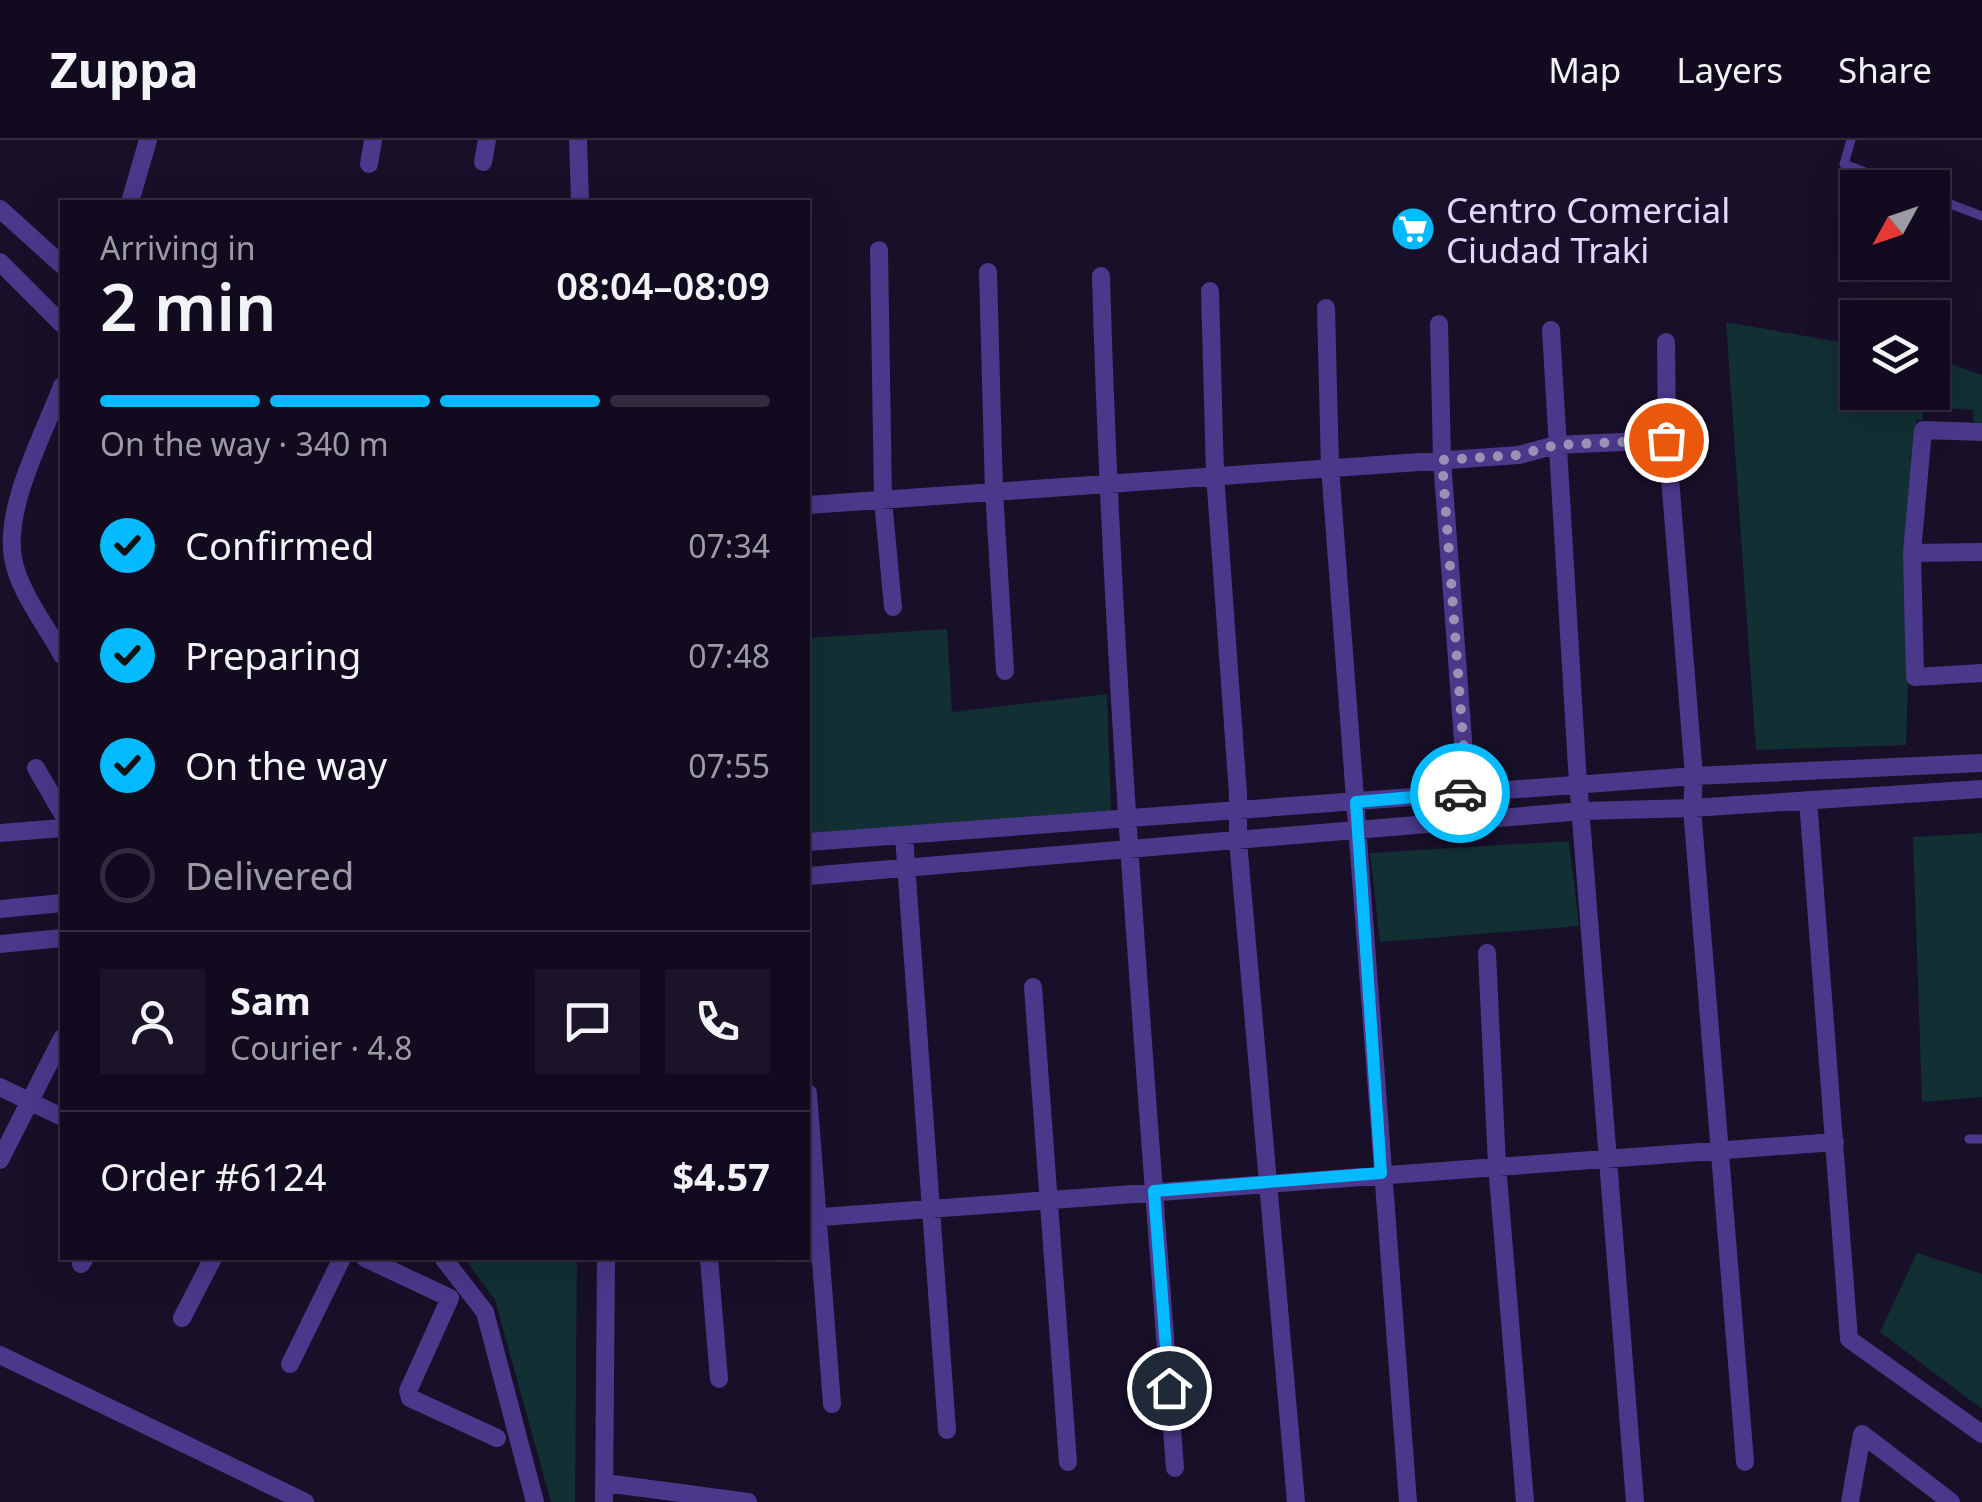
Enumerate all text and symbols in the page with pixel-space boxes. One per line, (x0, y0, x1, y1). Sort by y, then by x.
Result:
text: Zuppa (50, 37, 198, 102)
text: Map (1548, 46, 1621, 93)
text: Layers (1676, 46, 1783, 93)
text: Share (1838, 46, 1932, 93)
north arrow (1840, 170, 1950, 280)
map controls (1840, 170, 1950, 410)
place label: Centro Comercial Ciudad Traki (1446, 186, 1730, 273)
supermarket icon: Centro Comercial Ciudad Traki (1390, 206, 1436, 252)
text: Arriving in (100, 226, 255, 269)
text: 08:04–08:09 (556, 259, 770, 311)
text: 2 min (100, 262, 276, 350)
button: layers (1840, 300, 1950, 410)
pin (1624, 398, 1709, 483)
icon: bag (1639, 413, 1694, 468)
text: On the way · 340 m (100, 422, 389, 465)
icon: check (100, 518, 155, 573)
text: Confirmed (185, 519, 374, 571)
text: 07:34 (688, 524, 770, 567)
icon: check (100, 628, 155, 683)
text: Preparing (185, 629, 361, 681)
text: 07:48 (688, 634, 770, 677)
icon: check (100, 738, 155, 793)
text: On the way (185, 739, 387, 791)
courier (1410, 743, 1510, 843)
text: 07:55 (688, 744, 770, 787)
icon: car (1433, 766, 1488, 821)
text: Delivered (185, 849, 354, 901)
button: person (100, 969, 205, 1074)
button: chat (535, 969, 640, 1074)
button: phone (665, 969, 770, 1074)
text: Sam (230, 974, 311, 1026)
text: Courier · 4.8 (230, 1026, 413, 1069)
text: Order #6124 (100, 1150, 326, 1202)
text: $4.57 (672, 1150, 770, 1202)
pin (1127, 1346, 1212, 1431)
icon: home (1142, 1361, 1197, 1416)

